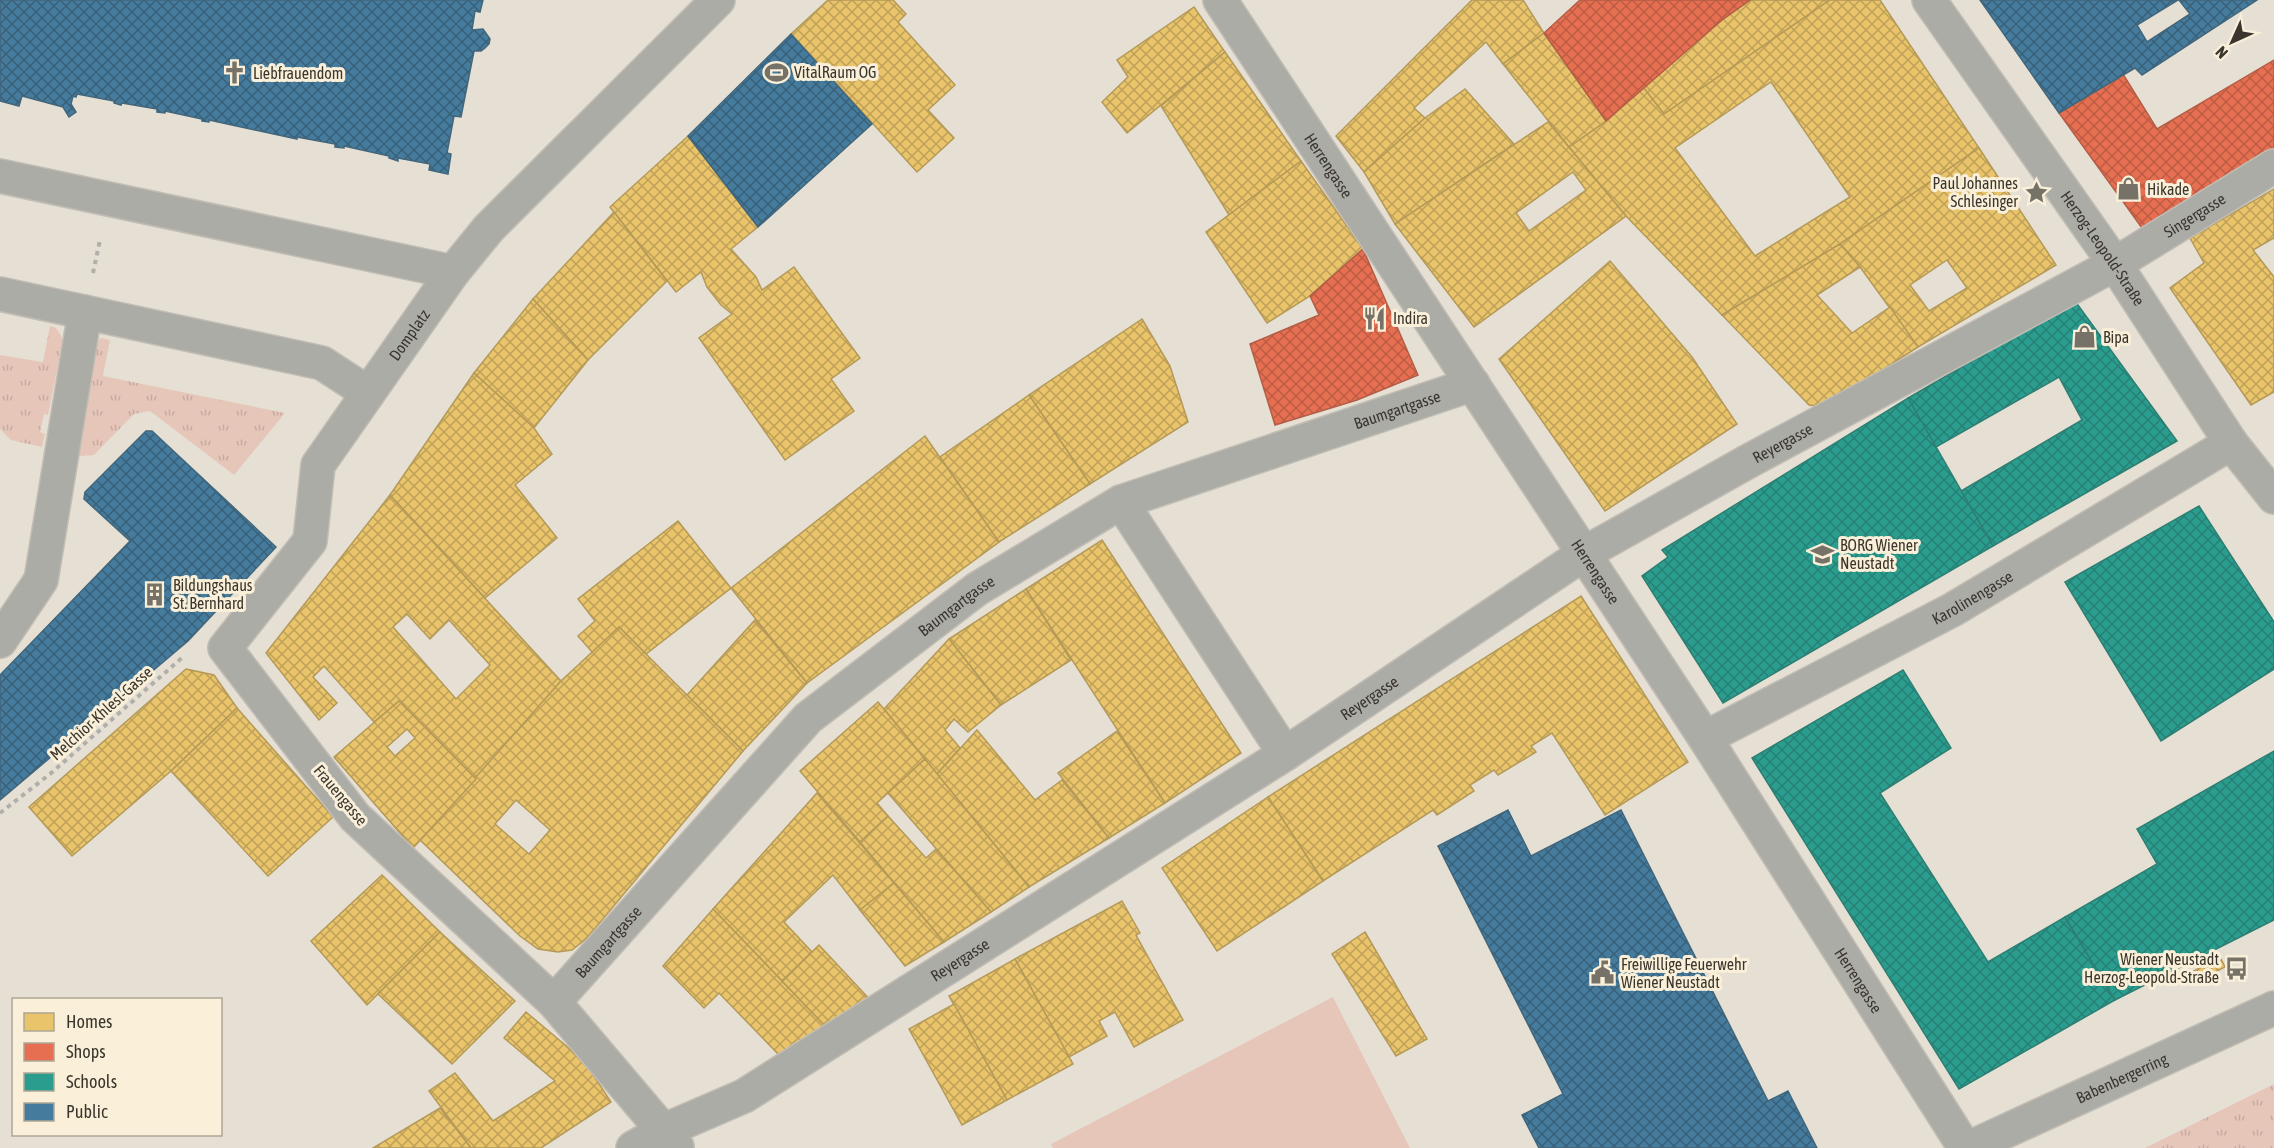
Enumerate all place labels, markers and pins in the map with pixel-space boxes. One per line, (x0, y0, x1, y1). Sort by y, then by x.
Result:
sports icon: VitalRaum OG (763, 59, 789, 85)
church icon: Liebfrauendom (222, 60, 248, 86)
place label: VitalRaum OG (794, 63, 877, 81)
place label: Liebfrauendom (253, 64, 343, 82)
place label: Paul Johannes Schlesinger (1933, 174, 2018, 211)
shop icon: Hikade (2116, 176, 2142, 202)
place icon: Paul Johannes Schlesinger (2023, 179, 2049, 205)
place label: Hikade (2147, 180, 2189, 198)
restaurant icon: Indira (1362, 305, 1388, 331)
place label: Indira (1393, 309, 1428, 327)
shop icon: Bipa (2072, 324, 2098, 350)
place label: Bipa (2103, 328, 2129, 347)
place label: BORG Wiener Neustadt (1840, 536, 1918, 572)
school or university icon: BORG Wiener Neustadt (1809, 541, 1835, 567)
place label: Bildungshaus St. Bernhard (173, 576, 253, 612)
building icon: Bildungshaus St. Bernhard (142, 581, 168, 607)
place label: Wiener Neustadt Herzog-Leopold-Straße (2084, 950, 2219, 987)
place label: Freiwillige Feuerwehr Wiener Neustadt (1621, 955, 1747, 991)
bus stop icon: Wiener Neustadt Herzog-Leopold-Straße (2224, 955, 2250, 981)
public building icon: Freiwillige Feuerwehr Wiener Neustadt (1590, 960, 1616, 986)

